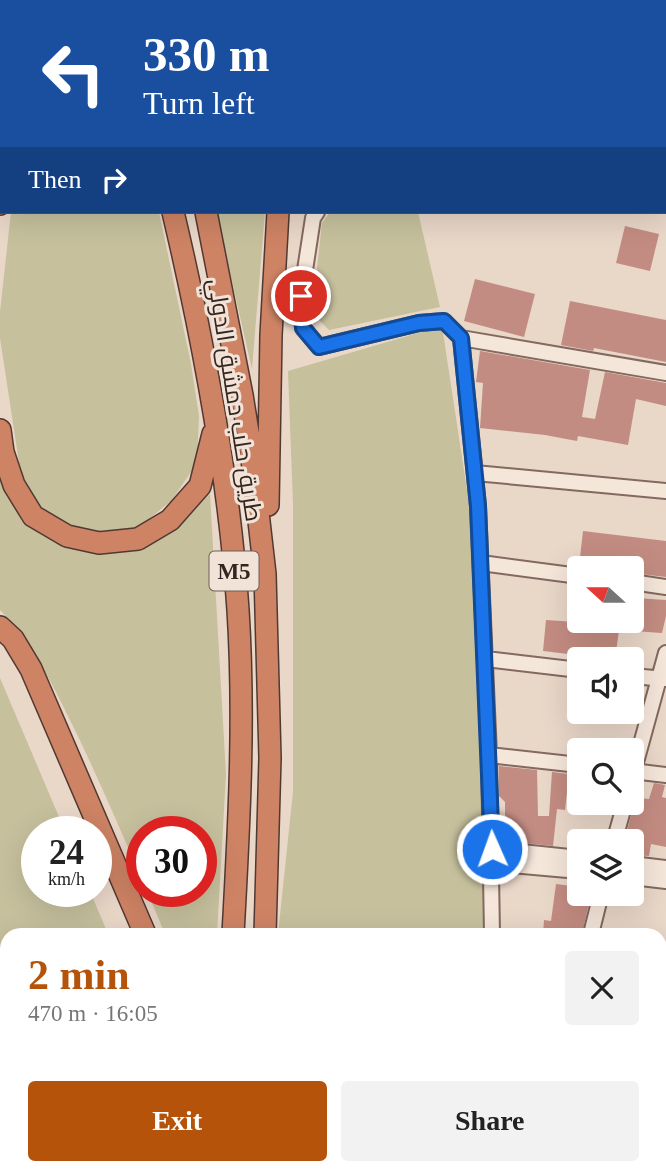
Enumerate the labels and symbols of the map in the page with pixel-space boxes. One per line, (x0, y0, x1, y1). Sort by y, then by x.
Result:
pin (271, 266, 331, 326)
street label: طريق حلب دمشق الدولي (197, 277, 267, 524)
road number: M5 (210, 552, 258, 590)
north arrow (567, 556, 644, 634)
position arrow (455, 812, 529, 886)
speed limit sign: 30 (126, 816, 217, 907)

